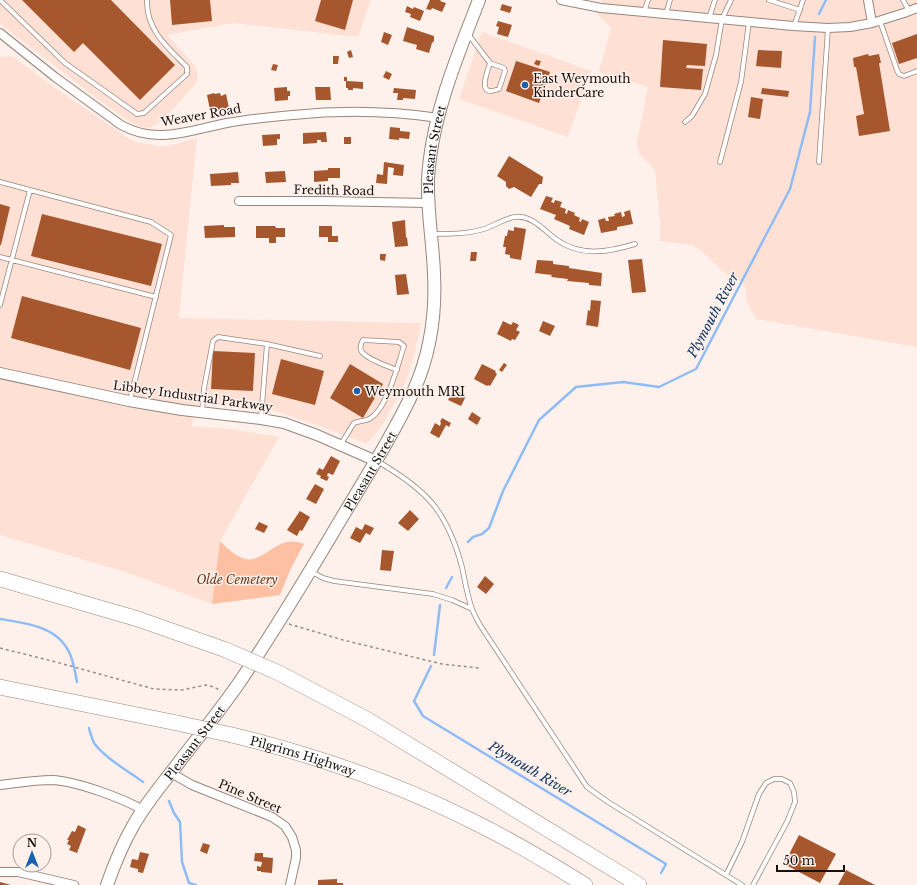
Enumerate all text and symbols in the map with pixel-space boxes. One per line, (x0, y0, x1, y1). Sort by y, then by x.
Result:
place label: East Weymouth KinderCare (533, 71, 630, 100)
marker: East Weymouth KinderCare (520, 80, 530, 90)
street label: Weaver Road (159, 101, 242, 130)
street label: Pleasant Street (420, 103, 449, 194)
street label: Fredith Road (293, 182, 375, 198)
water label: Plymouth River (683, 269, 743, 361)
street label: Libbey Industrial Parkway (112, 377, 274, 415)
place label: Weymouth MRI (364, 384, 465, 399)
marker: Weymouth MRI (352, 386, 362, 396)
street label: Pleasant Street (340, 428, 399, 513)
park label: Olde Cemetery (196, 572, 278, 587)
street label: Pleasant Street (161, 702, 228, 783)
street label: Pilgrims Highway (249, 732, 358, 779)
water label: Plymouth River (484, 737, 576, 801)
street label: Pine Street (216, 776, 284, 816)
north arrow (12, 833, 52, 873)
text: N (27, 836, 38, 850)
scale bar (777, 847, 844, 873)
text: 50 m (783, 853, 815, 868)

